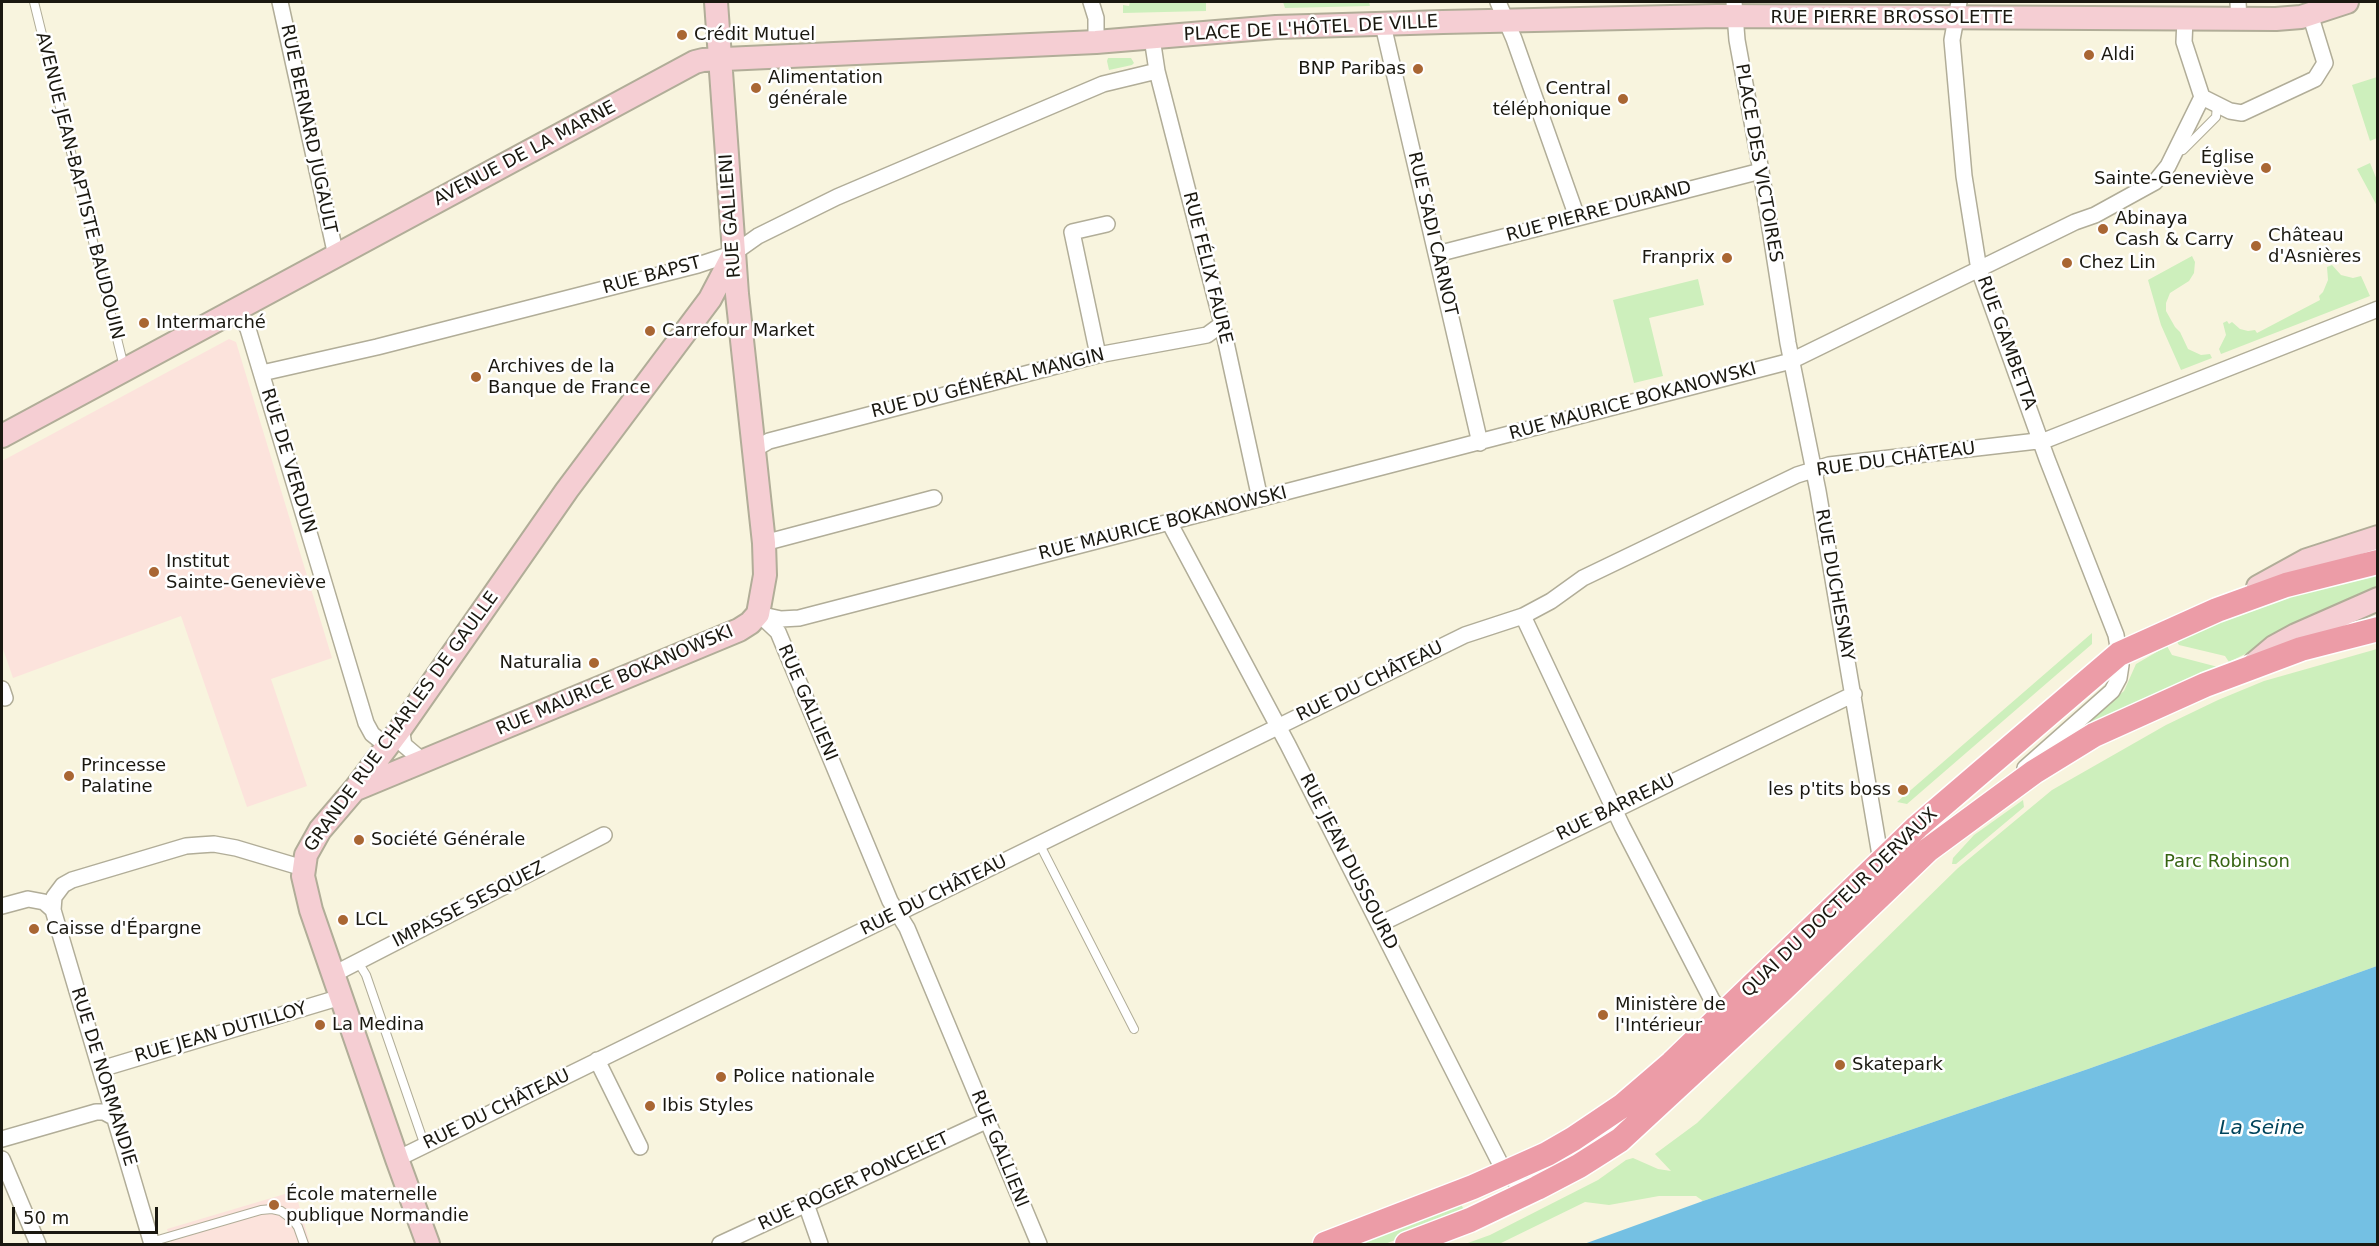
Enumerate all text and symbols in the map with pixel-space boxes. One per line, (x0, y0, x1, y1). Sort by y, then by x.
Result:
street label: RUE PIERRE BROSSOLETTE (1771, 7, 2013, 29)
street label: PLACE DE L'HÔTEL DE VILLE (1183, 12, 1439, 46)
street label: RUE BERNARD JUGAULT (275, 22, 341, 236)
place label: Crédit Mutuel (694, 24, 815, 46)
marker: Crédit Mutuel (675, 28, 689, 42)
street label: AVENUE JEAN-BAPTISTE BAUDOUIN (30, 30, 128, 342)
place label: Aldi (2101, 44, 2135, 66)
marker: Aldi (2082, 48, 2096, 62)
place label: BNP Paribas (1298, 58, 1406, 80)
marker: BNP Paribas (1411, 62, 1425, 76)
street label: PLACE DES VICTOIRES (1730, 62, 1786, 264)
place label: Alimentation générale (768, 67, 883, 110)
place label: Central téléphonique (1493, 78, 1611, 121)
marker: Alimentation générale (749, 81, 763, 95)
marker: Central téléphonique (1616, 92, 1630, 106)
street label: AVENUE DE LA MARNE (430, 97, 620, 211)
place label: Église Sainte-Geneviève (2094, 147, 2254, 190)
street label: RUE SADI CARNOT (1403, 150, 1461, 318)
street label: RUE GALLIENI (716, 153, 746, 279)
marker: Église Sainte-Geneviève (2259, 161, 2273, 175)
street label: RUE PIERRE DURAND (1504, 177, 1694, 247)
street label: RUE FÉLIX FAURE (1178, 190, 1236, 346)
place label: Abinaya Cash & Carry (2115, 208, 2234, 250)
marker: Abinaya Cash & Carry (2096, 222, 2110, 236)
place label: Château d'Asnières (2268, 225, 2361, 268)
marker: Château d'Asnières (2249, 239, 2263, 253)
place label: Franprix (1642, 247, 1715, 269)
marker: Franprix (1720, 251, 1734, 265)
place label: Chez Lin (2079, 252, 2156, 274)
street label: RUE BAPST (601, 253, 703, 299)
marker: Chez Lin (2060, 256, 2074, 270)
street label: RUE GAMBETTA (1972, 273, 2040, 413)
place label: Intermarché (156, 312, 266, 334)
marker: Intermarché (137, 316, 151, 330)
place label: Carrefour Market (662, 320, 815, 342)
marker: Carrefour Market (643, 324, 657, 338)
street label: RUE DU GÉNÉRAL MANGIN (869, 345, 1107, 423)
place label: Archives de la Banque de France (488, 356, 650, 398)
street label: RUE MAURICE BOKANOWSKI (1507, 359, 1759, 445)
marker: Archives de la Banque de France (469, 370, 483, 384)
street label: RUE DE VERDUN (256, 386, 320, 536)
street label: RUE DU CHÂTEAU (1815, 438, 1977, 482)
street label: RUE MAURICE BOKANOWSKI (1037, 483, 1289, 565)
street label: RUE DUCHESNAY (1810, 507, 1858, 663)
place label: Institut Sainte-Geneviève (166, 551, 326, 594)
marker: Institut Sainte-Geneviève (147, 565, 161, 579)
street label: GRANDE RUE CHARLES DE GAULLE (300, 588, 504, 856)
street label: RUE MAURICE BOKANOWSKI (493, 621, 737, 741)
street label: RUE DU CHÂTEAU (1293, 637, 1447, 727)
street label: RUE GALLIENI (773, 641, 841, 765)
place label: Naturalia (500, 652, 582, 674)
marker: Naturalia (587, 656, 601, 670)
place label: Princesse Palatine (81, 755, 166, 798)
marker: Princesse Palatine (62, 769, 76, 783)
street label: RUE JEAN DUSSOURD (1294, 770, 1402, 954)
street label: RUE BARREAU (1553, 770, 1679, 846)
place label: les p'tits boss (1768, 779, 1891, 801)
marker: les p'tits boss (1896, 783, 1910, 797)
street label: QUAI DU DOCTEUR DERVAUX (1738, 804, 1942, 1002)
place label: Société Générale (371, 829, 525, 851)
marker: Société Générale (352, 833, 366, 847)
street label: RUE DU CHÂTEAU (857, 851, 1011, 941)
park label: Parc Robinson (2164, 851, 2290, 873)
street label: IMPASSE SESQUEZ (389, 857, 549, 953)
place label: LCL (355, 909, 388, 931)
marker: LCL (336, 913, 350, 927)
place label: Caisse d'Épargne (46, 918, 201, 940)
marker: Caisse d'Épargne (27, 922, 41, 936)
street label: RUE DE NORMANDIE (66, 985, 140, 1169)
place label: Ministère de l'Intérieur (1615, 994, 1726, 1036)
street label: RUE JEAN DUTILLOY (133, 998, 309, 1068)
marker: Ministère de l'Intérieur (1596, 1008, 1610, 1022)
place label: La Medina (332, 1014, 424, 1036)
marker: La Medina (313, 1018, 327, 1032)
place label: Skatepark (1852, 1054, 1943, 1076)
marker: Skatepark (1833, 1058, 1847, 1072)
street label: RUE DU CHÂTEAU (420, 1065, 574, 1155)
place label: Police nationale (733, 1066, 875, 1088)
marker: Police nationale (714, 1070, 728, 1084)
street label: RUE GALLIENI (966, 1087, 1032, 1211)
place label: Ibis Styles (662, 1095, 753, 1117)
marker: Ibis Styles (643, 1099, 657, 1113)
water label: La Seine (2219, 1117, 2305, 1141)
street label: RUE ROGER PONCELET (755, 1128, 953, 1236)
place label: École maternelle publique Normandie (286, 1184, 469, 1226)
scale bar (15, 1195, 160, 1233)
marker: École maternelle publique Normandie (267, 1198, 281, 1212)
text: 50 m (23, 1207, 69, 1228)

